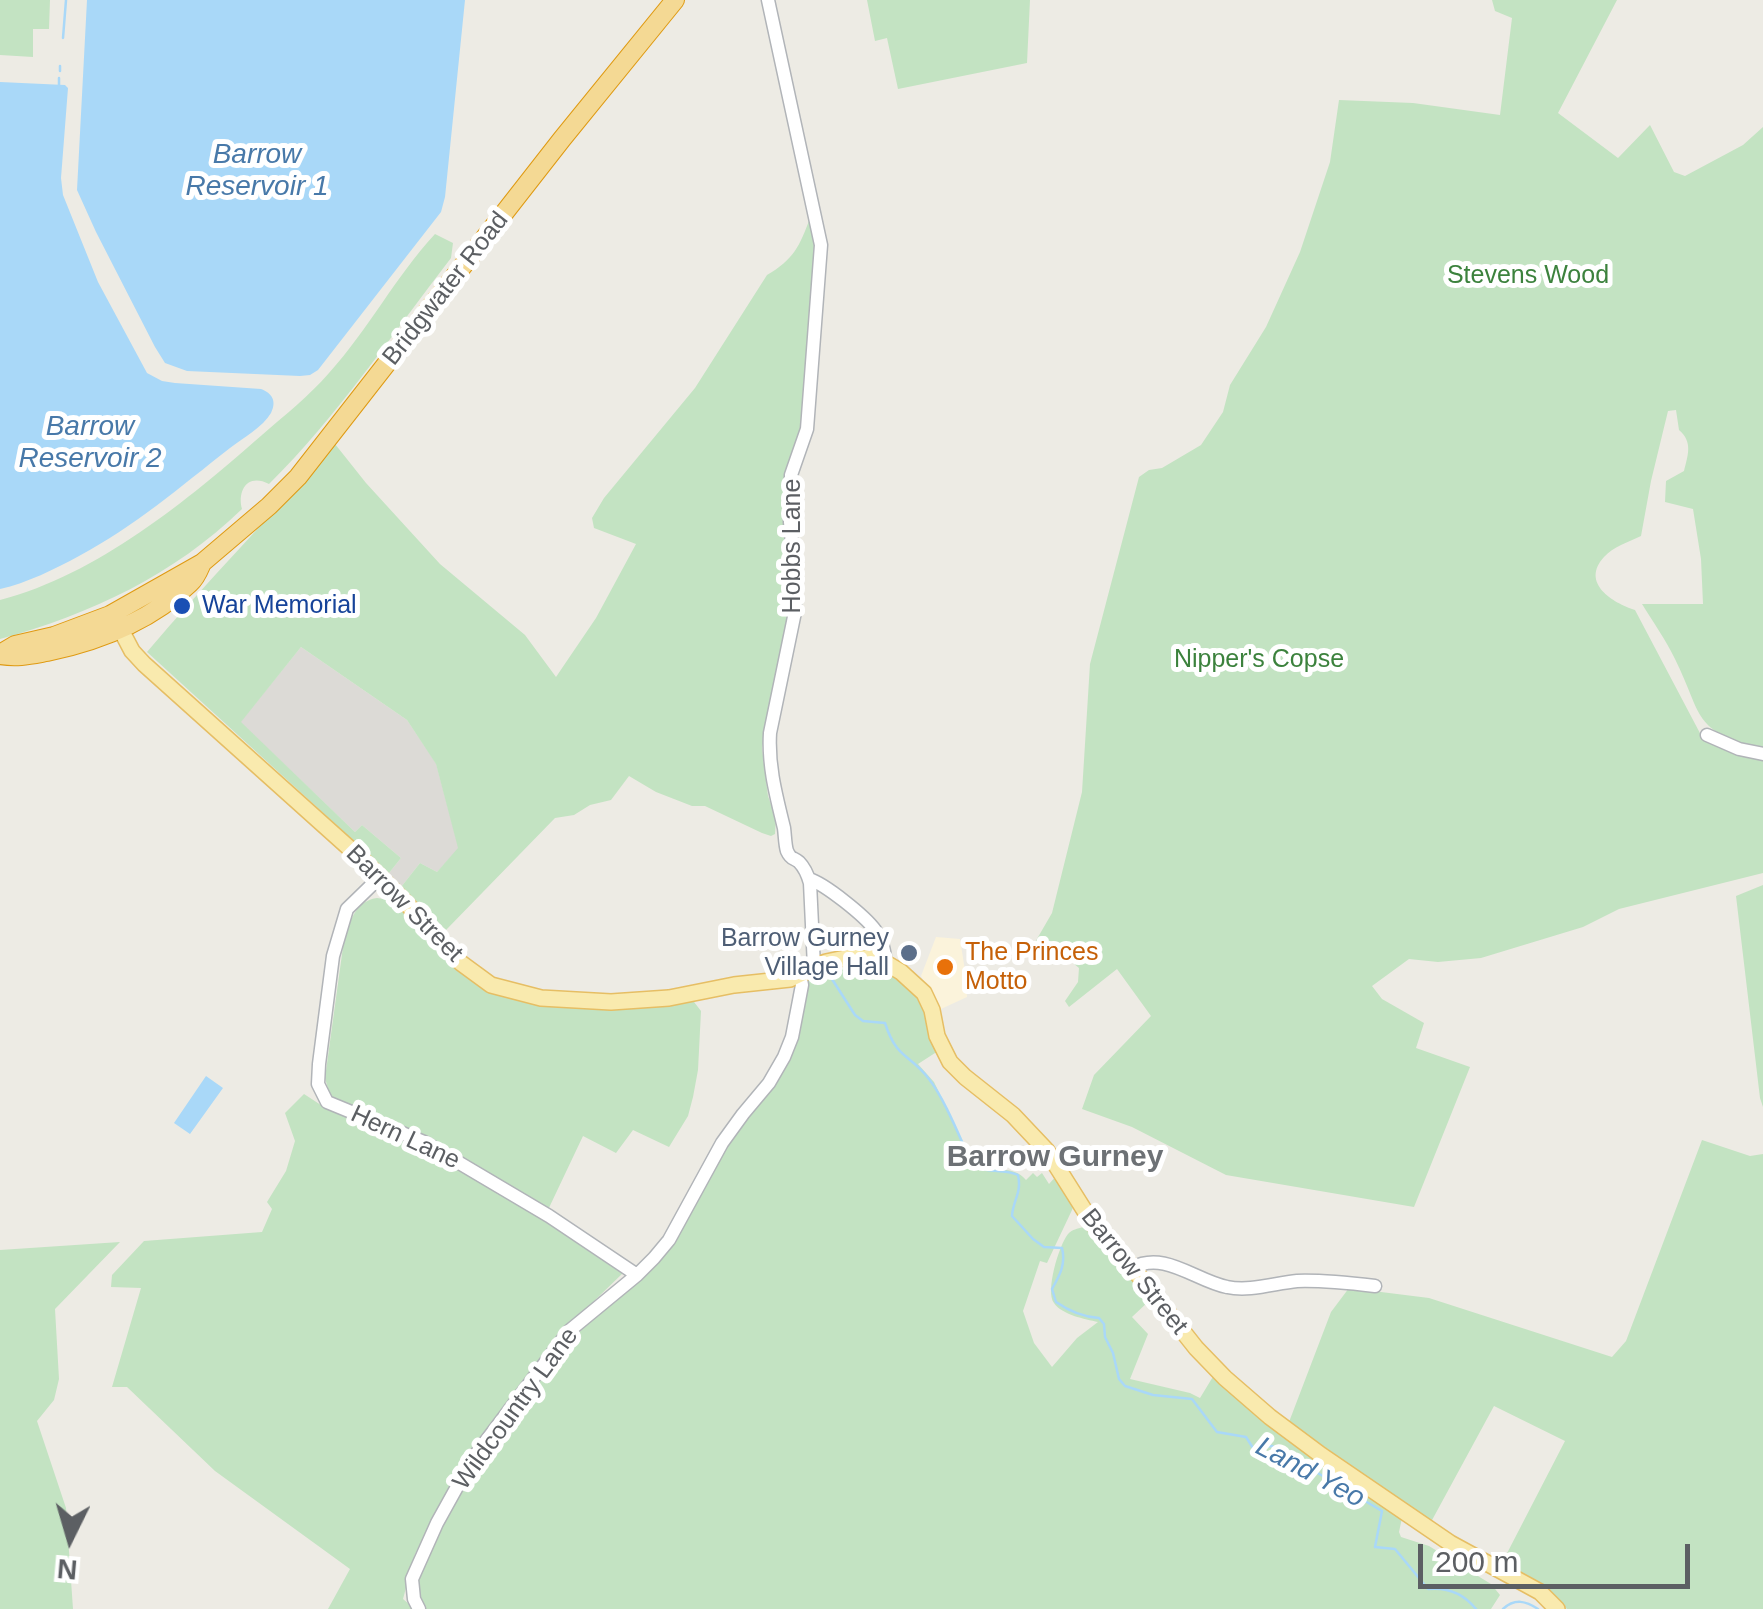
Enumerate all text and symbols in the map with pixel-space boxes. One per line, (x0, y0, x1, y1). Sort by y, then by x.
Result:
water label: Barrow Reservoir 1 (185, 138, 329, 204)
street label: Bridgwater Road (377, 206, 515, 372)
park label: Stevens Wood (1447, 261, 1609, 291)
water label: Barrow Reservoir 2 (18, 410, 162, 476)
street label: Hobbs Lane (778, 479, 808, 613)
place label: War Memorial (202, 591, 357, 621)
marker: War Memorial (171, 595, 193, 617)
park label: Nipper's Copse (1174, 645, 1344, 675)
street label: Barrow Street (339, 839, 469, 969)
place label: Barrow Gurney Village Hall (721, 924, 889, 983)
place label: The Princes Motto (965, 938, 1098, 997)
marker: Barrow Gurney Village Hall (898, 942, 920, 964)
marker: The Princes Motto (934, 956, 956, 978)
street label: Hern Lane (346, 1100, 464, 1176)
district label: Barrow Gurney (947, 1140, 1163, 1176)
street label: Barrow Street (1074, 1203, 1194, 1341)
street label: Wildcountry Lane (447, 1322, 585, 1496)
water label: Land Yeo (1250, 1430, 1370, 1516)
north arrow (20, 1489, 120, 1589)
scale bar (1423, 1524, 1696, 1586)
text: 200 m (1435, 1545, 1518, 1578)
text: N (56, 1553, 79, 1586)

